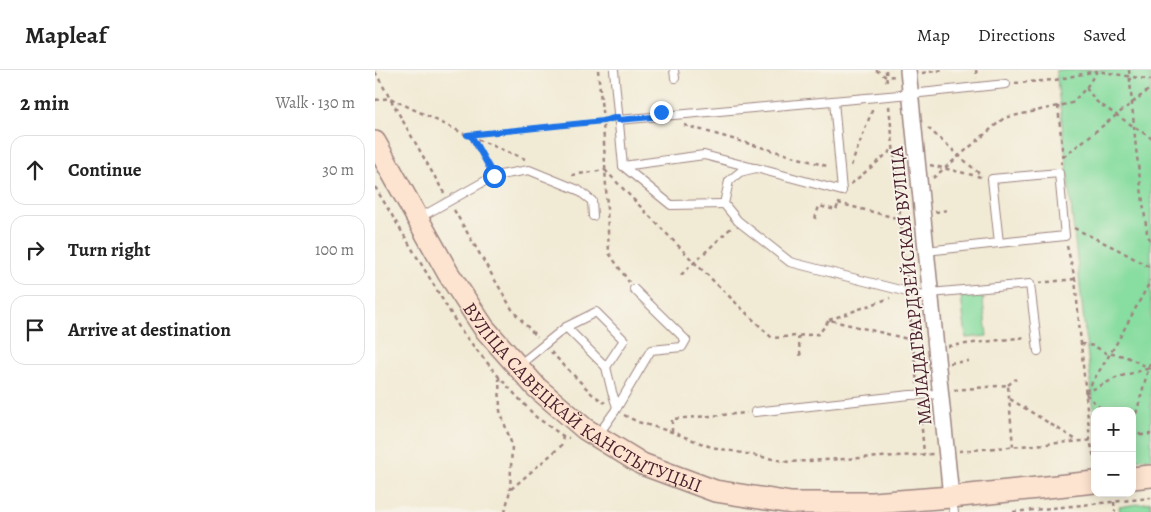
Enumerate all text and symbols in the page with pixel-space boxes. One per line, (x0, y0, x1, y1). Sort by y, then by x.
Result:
text: Mapleaf (25, 19, 107, 51)
text: Map (917, 23, 950, 47)
text: Directions (978, 23, 1055, 47)
text: Saved (1083, 23, 1126, 47)
text: 2 min (20, 89, 69, 117)
text: Walk · 130 m (275, 92, 355, 114)
route end (650, 101, 673, 124)
street label: МАЛАДАГВАРДЗЕЙСКАЯ ВУЛІЦА (883, 144, 939, 427)
icon: ahead (21, 156, 49, 184)
text: Continue (68, 157, 142, 183)
text: 30 m (322, 159, 354, 181)
route start (483, 165, 506, 188)
icon: right (21, 236, 49, 264)
text: Turn right (68, 237, 150, 263)
text: 100 m (315, 239, 354, 261)
street label: ВУЛІЦА САВЕЦКАЙ КАНСТЫТУЦЫІ (456, 297, 706, 499)
icon: arrive (21, 316, 49, 344)
text: Arrive at destination (68, 317, 231, 343)
map controls (1091, 407, 1136, 497)
button: + (1091, 407, 1136, 452)
button: − (1091, 452, 1136, 497)

